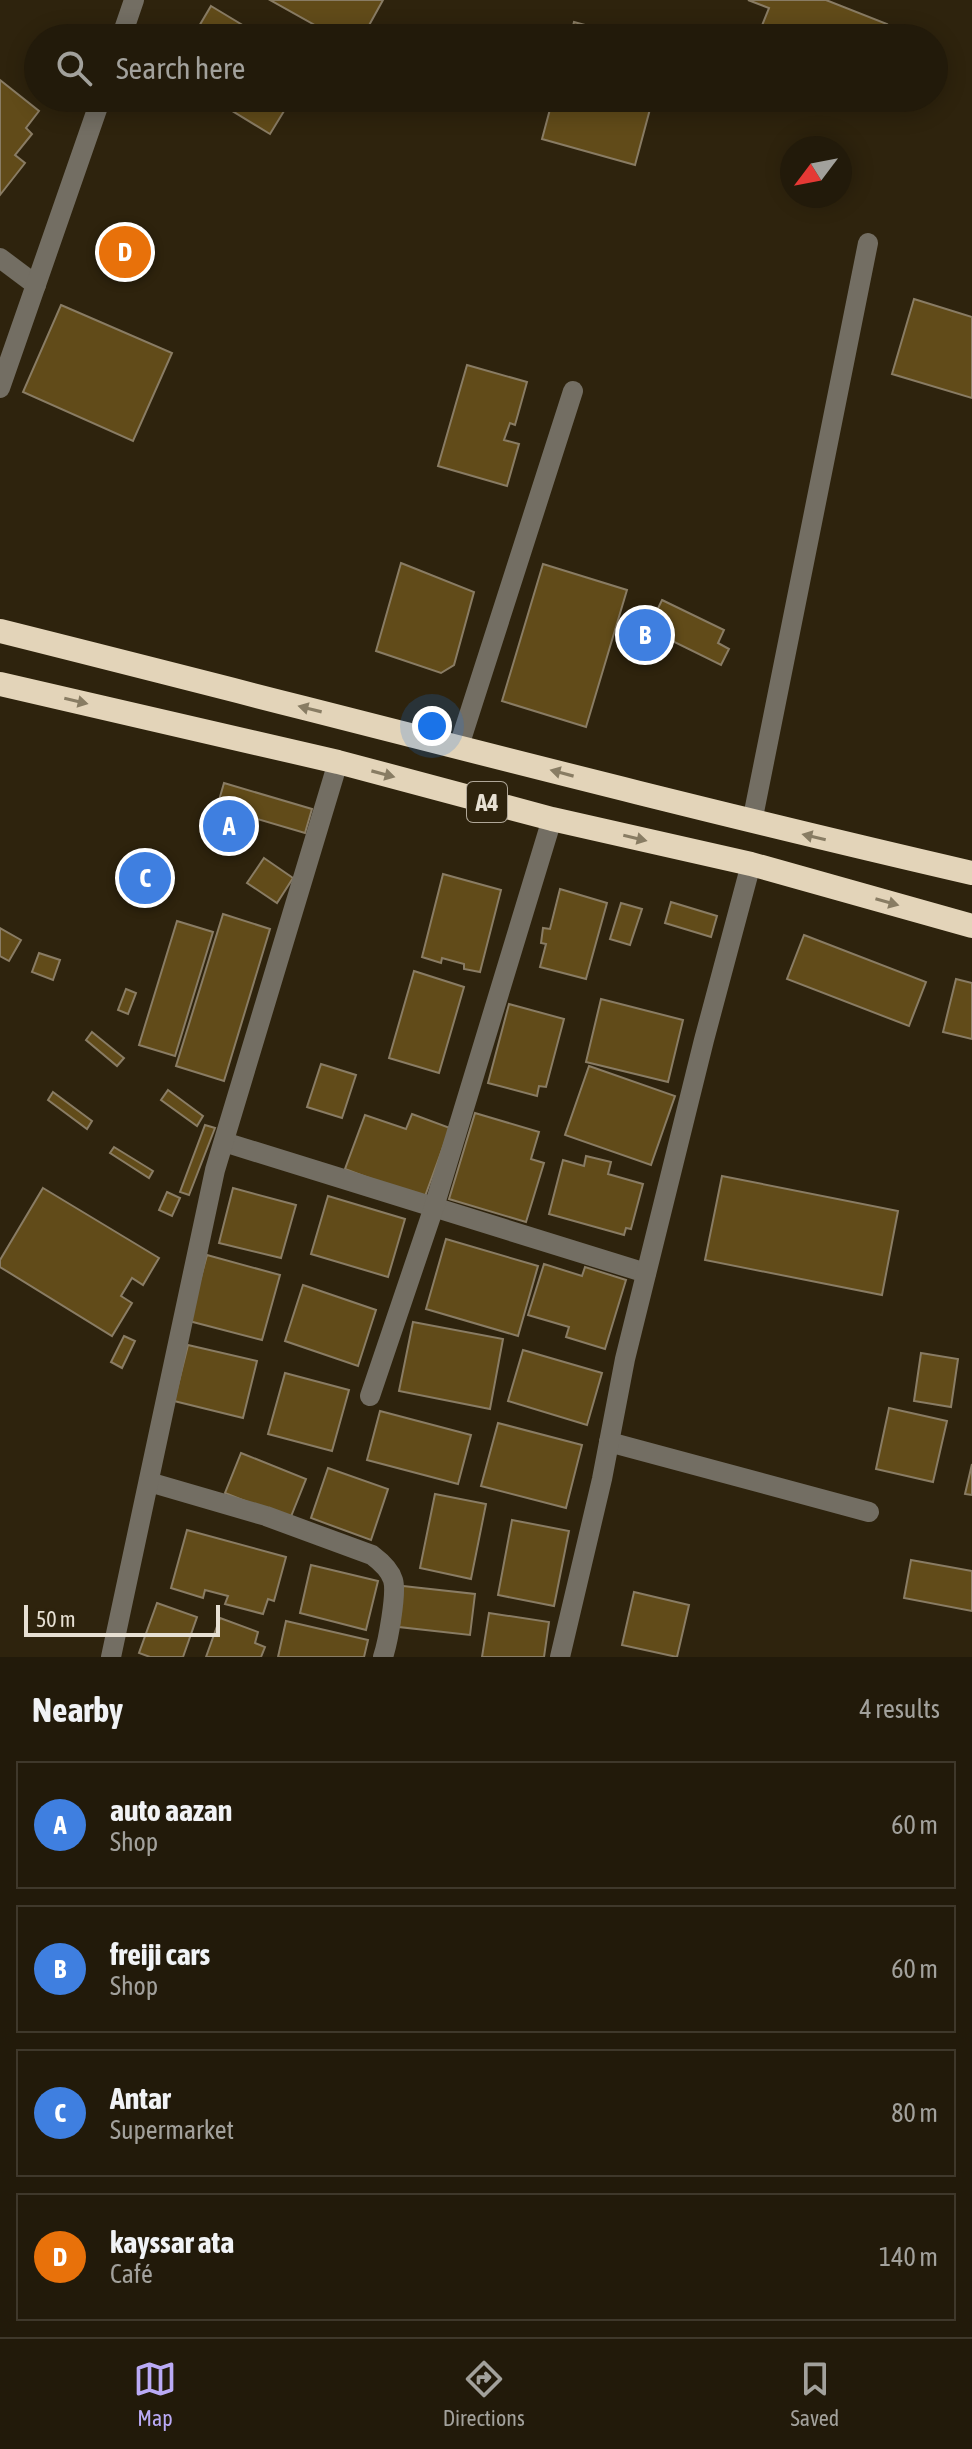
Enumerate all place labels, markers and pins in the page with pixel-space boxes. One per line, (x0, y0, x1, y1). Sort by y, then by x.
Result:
pin: D (99, 222, 151, 282)
pin: B (619, 605, 671, 665)
pin: A (203, 796, 255, 856)
pin: C (119, 848, 171, 908)

